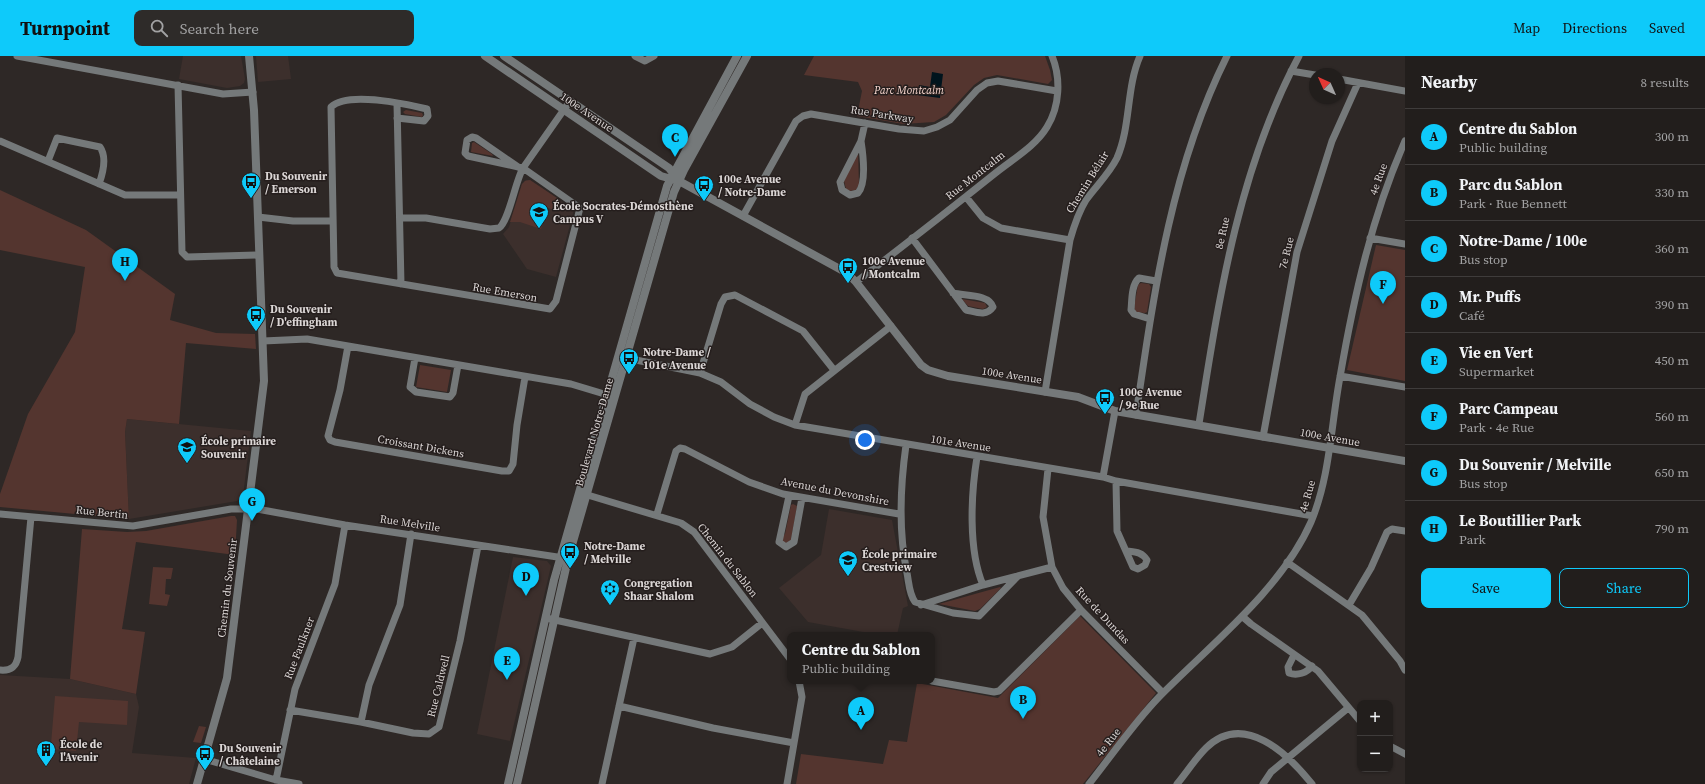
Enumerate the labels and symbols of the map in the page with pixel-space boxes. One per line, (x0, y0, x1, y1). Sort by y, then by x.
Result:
north arrow (1309, 68, 1345, 104)
park label: Parc Montcalm (873, 83, 944, 98)
street label: 100e Avenue (557, 89, 616, 136)
street label: Rue Parkway (849, 102, 915, 127)
pin: C (662, 124, 688, 157)
street label: Rue Montcalm (942, 147, 1008, 203)
street label: Chemin Bélair (1062, 148, 1113, 216)
street label: 4e Rue (1366, 161, 1391, 197)
place label: Du Souvenir / Emerson (265, 169, 328, 197)
bus stop icon: Du Souvenir / Emerson (240, 171, 262, 199)
place label: 100e Avenue / Notre-Dame (718, 172, 786, 200)
bus stop icon: 100e Avenue / Notre-Dame (693, 174, 715, 202)
place label: École Socrates-Démosthène Campus V (553, 199, 694, 227)
school or university icon: École Socrates-Démosthène Campus V (528, 201, 550, 229)
street label: 8e Rue (1212, 215, 1234, 251)
street label: 7e Rue (1275, 235, 1298, 271)
pin: H (112, 248, 138, 281)
place label: 100e Avenue / Montcalm (862, 254, 925, 282)
bus stop icon: 100e Avenue / Montcalm (837, 256, 859, 284)
pin: F (1370, 271, 1396, 304)
street label: Rue Emerson (471, 279, 539, 306)
place label: Du Souvenir / D'effingham (270, 302, 338, 330)
bus stop icon: Du Souvenir / D'effingham (245, 304, 267, 332)
place label: Notre-Dame / 101e Avenue (643, 345, 712, 373)
bus stop icon: Notre-Dame / 101e Avenue (618, 347, 640, 375)
street label: 100e Avenue (981, 363, 1043, 388)
street label: Boulevard Notre-Dame (572, 376, 617, 488)
place label: 100e Avenue / 9e Rue (1119, 385, 1182, 413)
bus stop icon: 100e Avenue / 9e Rue (1094, 387, 1116, 415)
street label: 100e Avenue (1299, 425, 1362, 450)
your location (855, 430, 875, 450)
street label: Croissant Dickens (376, 431, 466, 462)
street label: 101e Avenue (930, 431, 992, 456)
place label: École primaire Souvenir (201, 434, 276, 462)
school or university icon: École primaire Souvenir (176, 436, 198, 464)
street label: Avenue du Devonshire (780, 474, 891, 509)
street label: 4e Rue (1296, 478, 1319, 514)
pin: G (239, 488, 265, 521)
street label: Rue Bertin (75, 502, 129, 523)
street label: Rue Melville (379, 511, 442, 536)
street label: Chemin du Sablon (694, 520, 761, 601)
street label: Chemin du Souvenir (214, 537, 241, 639)
place label: Notre-Dame / Melville (584, 539, 646, 567)
bus stop icon: Notre-Dame / Melville (559, 541, 581, 569)
place label: École primaire Crestview (862, 547, 937, 575)
school or university icon: École primaire Crestview (837, 549, 859, 577)
pin: D (513, 563, 539, 596)
place label: Congregation Shaar Shalom (624, 576, 694, 604)
synagogue icon: Congregation Shaar Shalom (599, 578, 621, 606)
street label: Rue de Dundas (1072, 583, 1133, 647)
street label: Rue Faulkner (281, 615, 318, 682)
pin: E (494, 647, 520, 680)
street label: Rue Caldwell (424, 653, 453, 719)
pin: B (1010, 686, 1036, 719)
pin: A (848, 697, 874, 730)
street label: 4e Rue (1092, 725, 1125, 760)
place label: École de l'Avenir (60, 737, 102, 765)
building icon: École de l'Avenir (35, 739, 57, 767)
place label: Du Souvenir / Châtelaine (219, 741, 282, 769)
bus stop icon: Du Souvenir / Châtelaine (194, 743, 216, 771)

